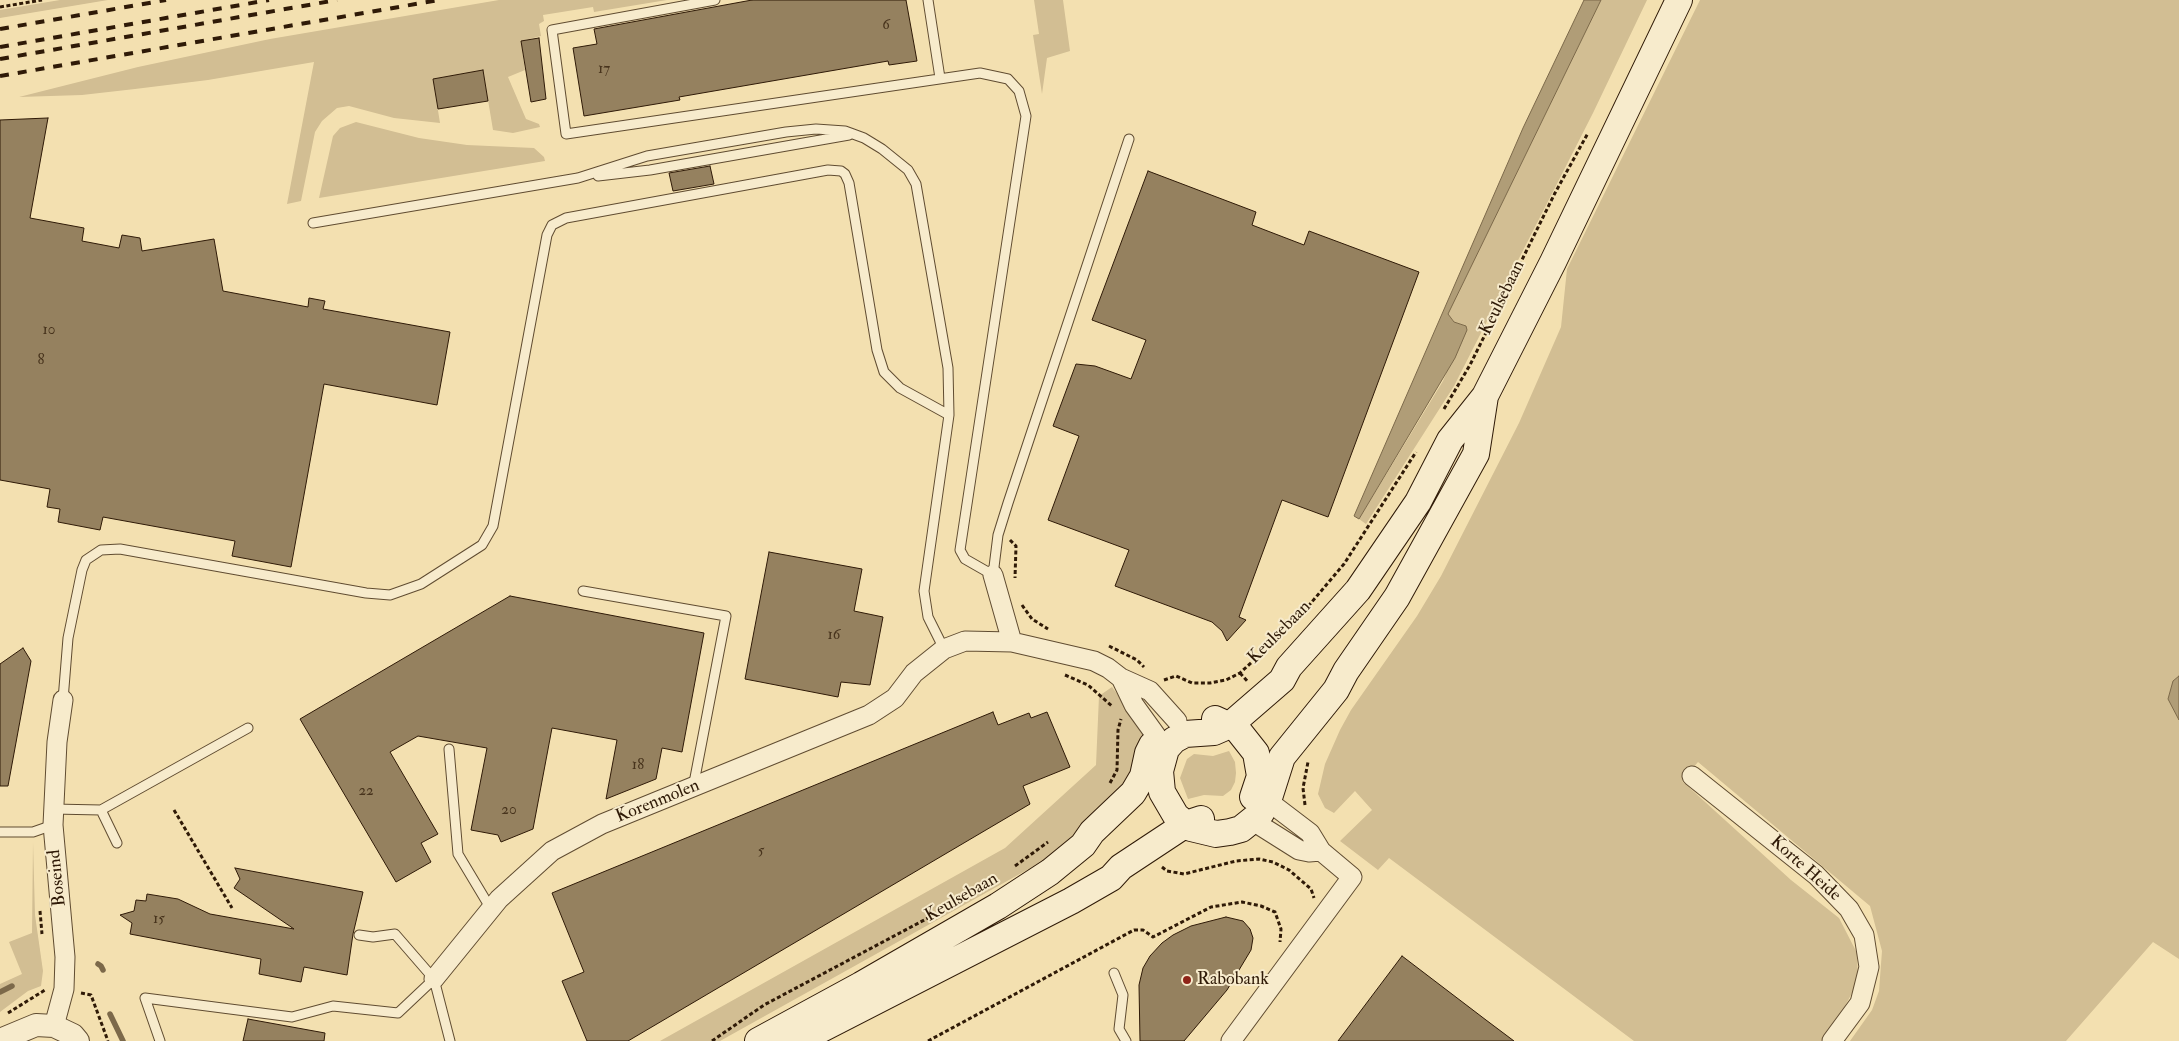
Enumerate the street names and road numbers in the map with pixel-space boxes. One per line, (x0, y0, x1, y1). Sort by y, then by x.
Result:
street label: Keulsebaan (1476, 257, 1530, 339)
street label: Keulsebaan (1244, 597, 1316, 669)
street label: Korenmolen (613, 775, 703, 829)
street label: Korte Heide (1765, 832, 1845, 906)
street label: Boseind (44, 849, 72, 907)
street label: Keulsebaan (922, 869, 1002, 927)

